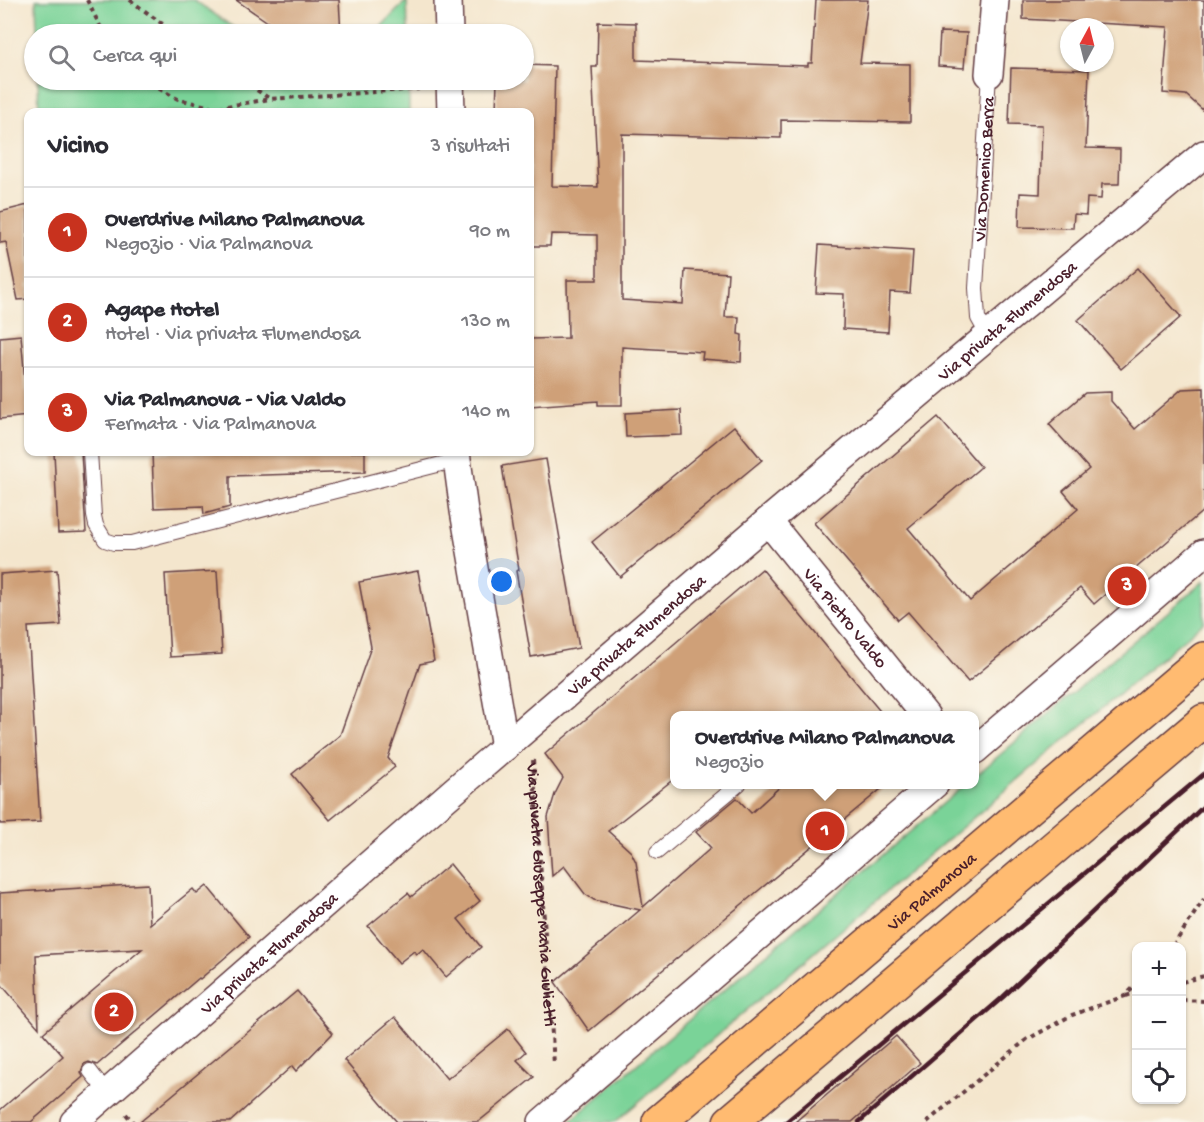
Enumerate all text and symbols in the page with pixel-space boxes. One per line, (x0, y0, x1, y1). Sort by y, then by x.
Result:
north arrow (1060, 18, 1114, 72)
search box (24, 24, 534, 90)
icon: search (45, 41, 78, 74)
text: Cerca qui (93, 44, 177, 70)
street label: Via Domenico Berra (971, 95, 1001, 243)
text: Vicino (48, 132, 108, 163)
text: 3 risultati (431, 136, 510, 159)
text: Overdrive Milano Palmanova (105, 208, 364, 234)
text: 1 (63, 221, 72, 244)
text: 90 m (470, 221, 510, 244)
text: Negozio · Via Palmanova (105, 234, 312, 257)
street label: Via privata Flumendosa (934, 257, 1083, 387)
text: Agape Hotel (105, 298, 219, 324)
text: 2 (63, 311, 72, 334)
text: 130 m (461, 311, 510, 334)
text: Hotel · Via privata Flumendosa (105, 324, 361, 347)
text: Via Palmanova - Via Valdo (105, 388, 346, 414)
text: 3 (62, 401, 73, 424)
text: 140 m (462, 401, 510, 424)
text: Fermata · Via Palmanova (105, 414, 316, 437)
street label: Via Pietro Valdo (797, 564, 891, 673)
pin: 3 (1108, 564, 1146, 608)
your location (487, 567, 516, 596)
street label: Via privata Flumendosa (563, 570, 712, 702)
popup (670, 711, 979, 789)
text: Overdrive Milano Palmanova (695, 726, 954, 752)
text: Negozio (695, 752, 764, 775)
street label: Via privata Giuseppe Maria Giulietti (520, 761, 559, 1028)
pin: 1 (806, 808, 844, 854)
street label: Via Palmanova (883, 848, 982, 937)
street label: Via privata Flumendosa (196, 888, 344, 1021)
map controls (1132, 942, 1186, 1104)
button: + (1132, 942, 1186, 996)
pin: 2 (94, 990, 134, 1034)
button: − (1132, 996, 1186, 1050)
button: locate (1132, 1050, 1186, 1104)

